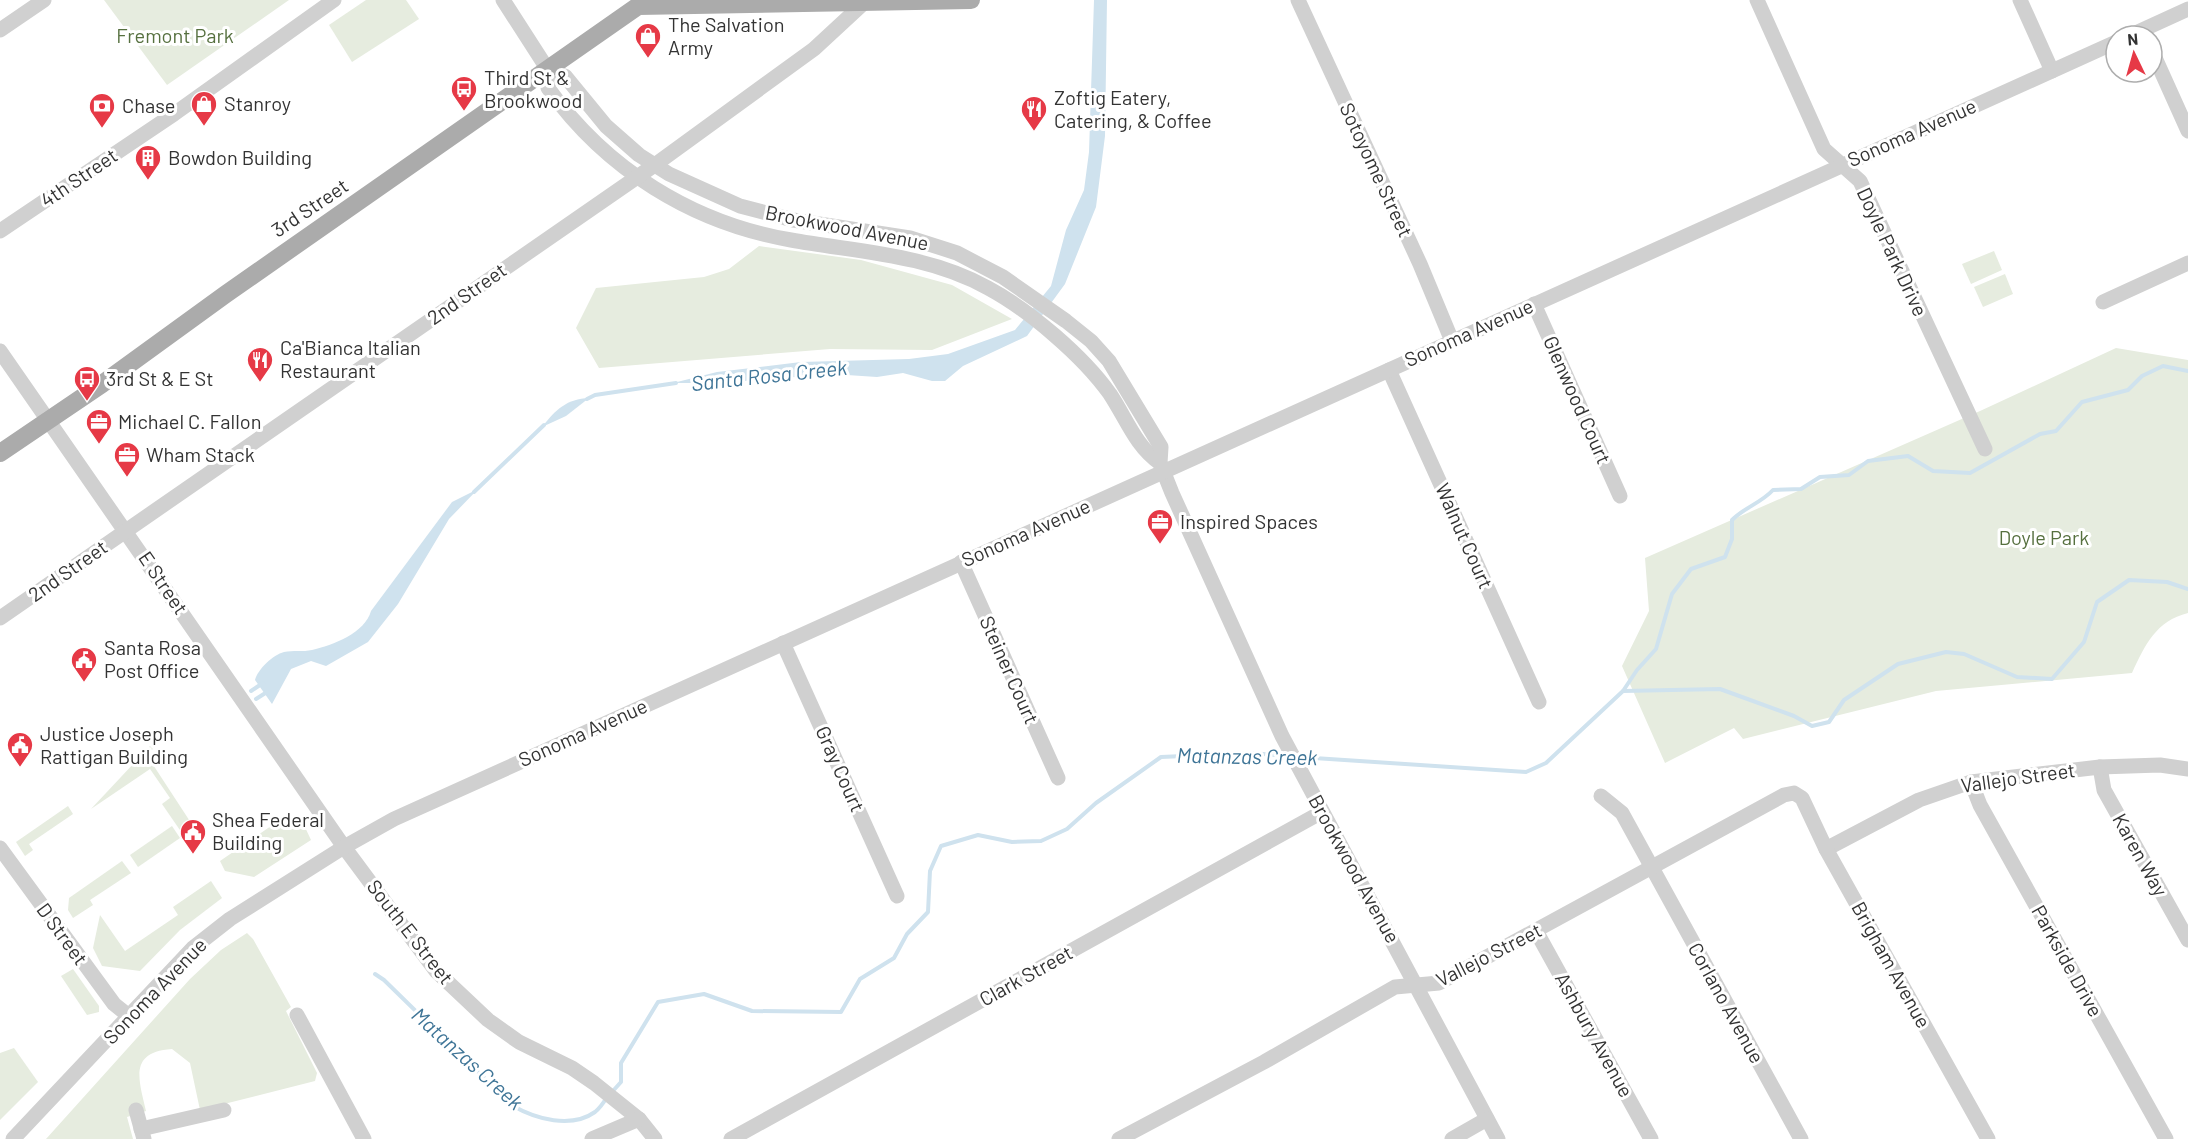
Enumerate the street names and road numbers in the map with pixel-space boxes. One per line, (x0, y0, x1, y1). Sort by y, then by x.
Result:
street label: Sonoma Avenue (1843, 93, 1980, 171)
street label: Sotoyome Street (1335, 99, 1419, 241)
street label: 4th Street (35, 143, 121, 212)
street label: 3rd Street (267, 173, 352, 241)
street label: Doyle Park Drive (1853, 183, 1933, 320)
street label: Brookwood Avenue (763, 199, 931, 255)
street label: 2nd Street (422, 257, 511, 329)
street label: Sonoma Avenue (1400, 293, 1537, 371)
street label: Glenwood Court (1539, 332, 1617, 467)
street label: Walnut Court (1431, 479, 1499, 592)
street label: Sonoma Avenue (957, 493, 1094, 571)
street label: 2nd Street (23, 534, 112, 606)
street label: E Street (134, 546, 194, 618)
street label: Steiner Court (975, 612, 1044, 727)
street label: Sonoma Avenue (514, 693, 651, 771)
street label: Gray Court (811, 722, 870, 815)
street label: Vallejo Street (1959, 757, 2077, 797)
street label: Brookwood Avenue (1304, 790, 1406, 947)
street label: Karen Way (2108, 809, 2173, 900)
street label: South E Street (363, 874, 459, 988)
street label: Brigham Avenue (1847, 897, 1936, 1032)
street label: D Street (32, 898, 93, 969)
street label: Parkside Drive (2027, 900, 2108, 1021)
street label: Vallejo Street (1432, 917, 1545, 991)
street label: Sonoma Avenue (98, 932, 211, 1048)
street label: Corlano Avenue (1684, 938, 1770, 1067)
street label: Clark Street (975, 940, 1076, 1011)
street label: Ashbury Avenue (1551, 968, 1639, 1101)

